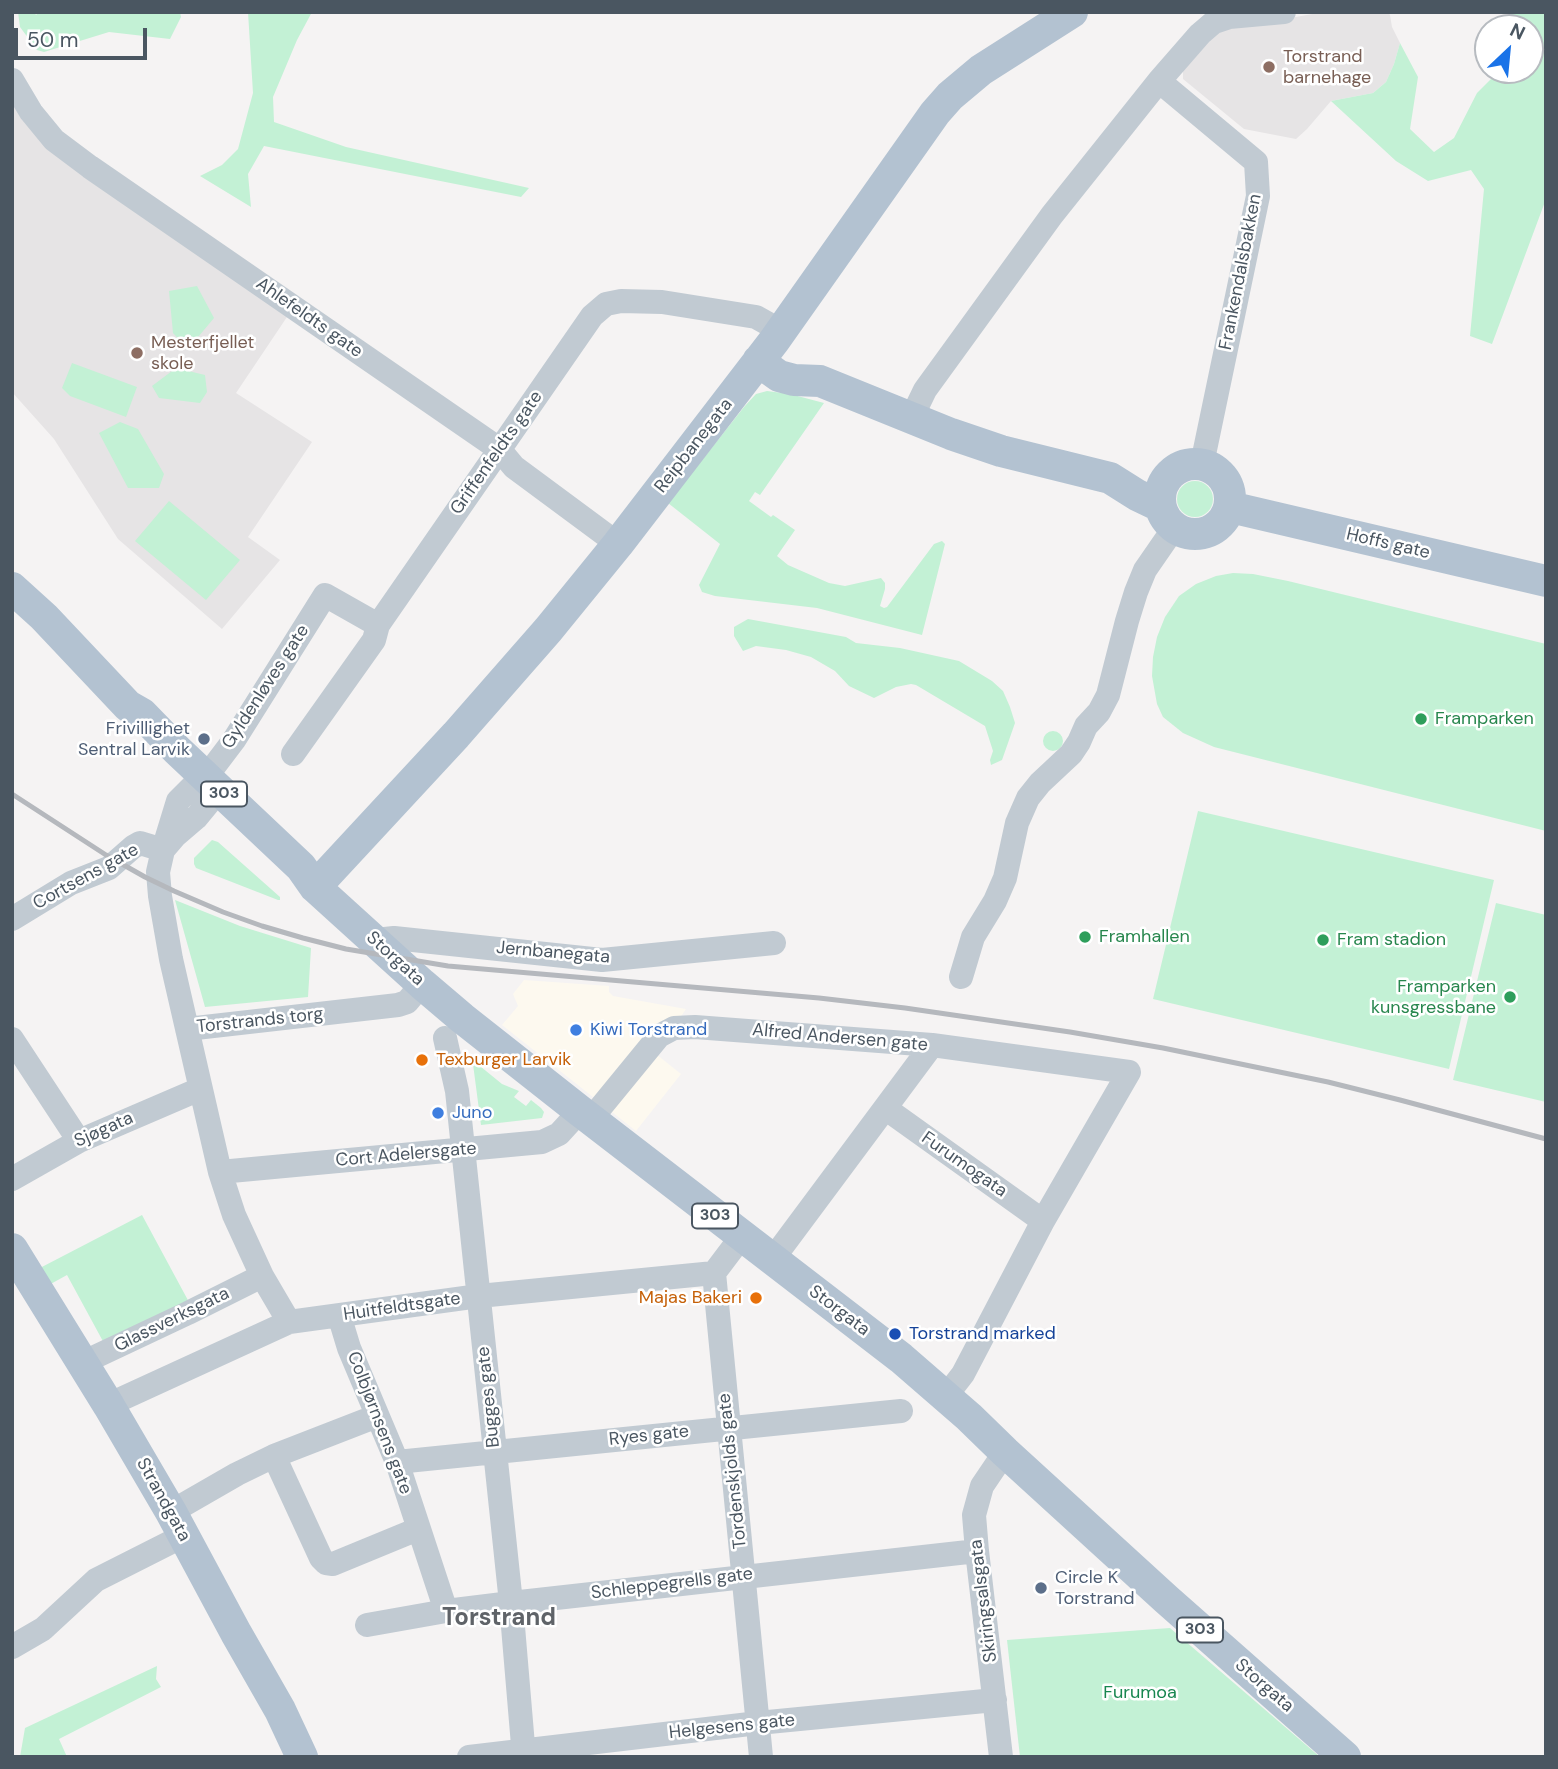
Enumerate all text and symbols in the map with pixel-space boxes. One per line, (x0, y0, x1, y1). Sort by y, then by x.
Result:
scale bar (18, 14, 150, 58)
north arrow (1474, 14, 1544, 84)
text: N (1506, 17, 1529, 46)
text: 50 m (27, 26, 78, 54)
place label: Torstrand barnehage (1283, 46, 1371, 88)
marker: Torstrand barnehage (1261, 59, 1277, 75)
street label: Frankendalsbakken (1215, 192, 1267, 352)
street label: Ahlefeldts gate (251, 273, 367, 363)
place label: Mesterfjellet skole (151, 332, 254, 374)
marker: Mesterfjellet skole (129, 345, 145, 361)
street label: Griffenfeldts gate (446, 387, 548, 519)
street label: Reipbanegata (650, 394, 738, 498)
street label: Hoffs gate (1344, 524, 1432, 564)
street label: Gyldenløves gate (218, 621, 314, 753)
place label: Framparken (1435, 708, 1534, 730)
marker: Framparken (1413, 711, 1429, 727)
place label: Frivillighet Sentral Larvik (78, 718, 190, 760)
marker: Frivillighet Sentral Larvik (196, 731, 212, 747)
road number: 303 (201, 782, 247, 806)
street label: Cortsens gate (29, 839, 143, 915)
place label: Framhallen (1099, 926, 1190, 948)
street label: Storgata (361, 927, 429, 991)
marker: Framhallen (1077, 929, 1093, 945)
place label: Fram stadion (1337, 929, 1446, 951)
marker: Fram stadion (1315, 932, 1331, 948)
street label: Jernbanegata (495, 937, 611, 969)
place label: Framparken kunsgressbane (1371, 976, 1496, 1018)
marker: Framparken kunsgressbane (1502, 989, 1518, 1005)
street label: Torstrands torg (196, 1004, 324, 1038)
place label: Kiwi Torstrand (590, 1019, 707, 1041)
street label: Alfred Andersen gate (751, 1020, 929, 1056)
marker: Kiwi Torstrand (568, 1022, 584, 1038)
place label: Texburger Larvik (436, 1049, 571, 1071)
marker: Texburger Larvik (414, 1052, 430, 1068)
place label: Juno (452, 1102, 492, 1124)
marker: Juno (430, 1105, 446, 1121)
street label: Sjøgata (71, 1108, 137, 1152)
street label: Furumogata (917, 1128, 1011, 1202)
street label: Cort Adelersgate (335, 1138, 477, 1172)
road number: 303 (692, 1204, 738, 1228)
street label: Storgata (804, 1281, 874, 1341)
street label: Glassverksgata (111, 1283, 233, 1357)
place label: Majas Bakeri (639, 1287, 742, 1309)
street label: Huitfeldtsgate (342, 1288, 462, 1326)
marker: Majas Bakeri (748, 1290, 764, 1306)
place label: Torstrand marked (909, 1323, 1056, 1345)
marker: Torstrand marked (887, 1326, 903, 1342)
street label: Bugges gate (473, 1345, 505, 1449)
street label: Colbjørnsens gate (342, 1349, 416, 1497)
street label: Tordenskjolds gate (714, 1392, 752, 1550)
street label: Ryes gate (608, 1421, 690, 1451)
street label: Strandgata (131, 1455, 195, 1545)
street label: Skiringsalsgata (966, 1538, 1002, 1664)
street label: Schleppegrells gate (590, 1563, 754, 1605)
place label: Circle K Torstrand (1055, 1567, 1135, 1610)
marker: Circle K Torstrand (1033, 1580, 1049, 1596)
district label: Torstrand (442, 1605, 556, 1633)
road number: 303 (1177, 1618, 1223, 1642)
street label: Storgata (1230, 1655, 1298, 1717)
park label: Furumoa (1103, 1682, 1177, 1704)
street label: Helgesens gate (668, 1710, 796, 1744)

